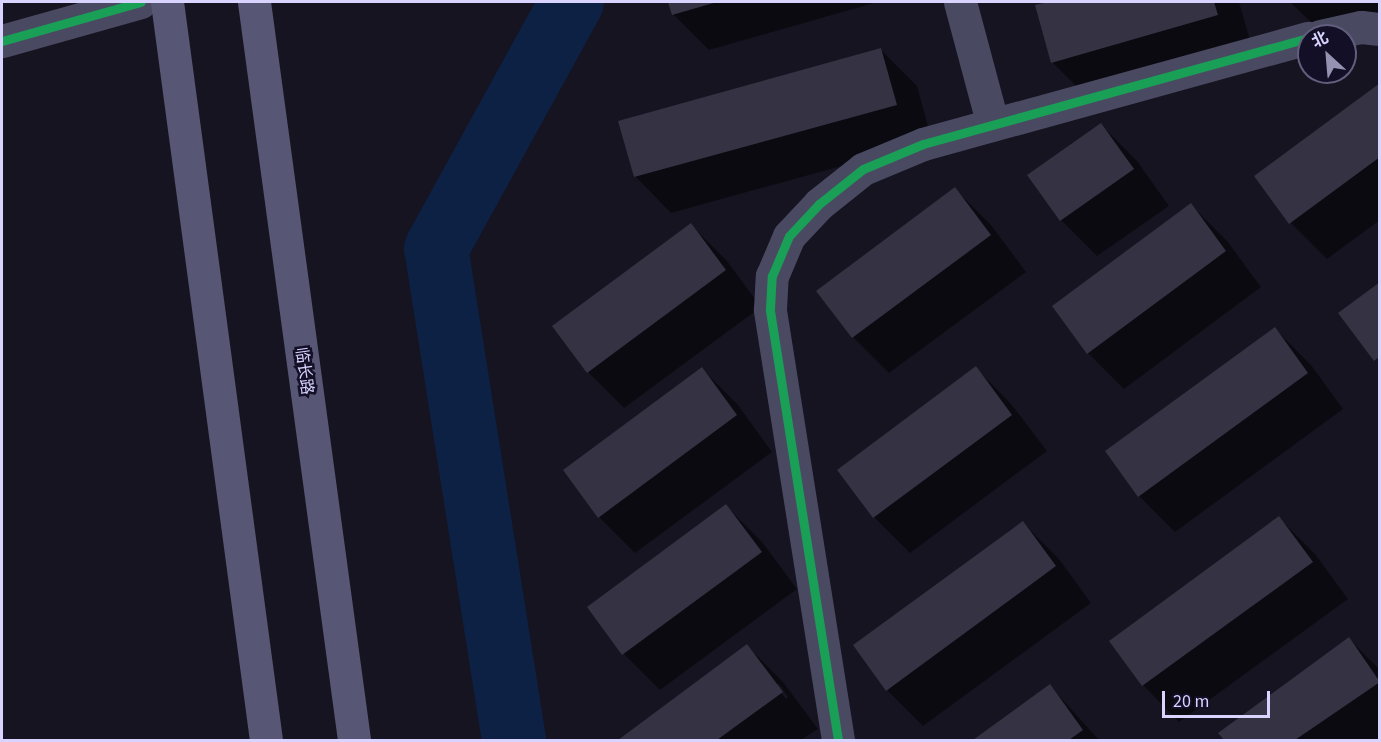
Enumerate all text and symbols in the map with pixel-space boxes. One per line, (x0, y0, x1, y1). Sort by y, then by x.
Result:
north arrow (1297, 24, 1357, 84)
text: 北 (1308, 26, 1332, 53)
street label: 临长路 (291, 346, 317, 396)
scale bar (1165, 679, 1273, 717)
text: 20 m (1173, 689, 1209, 714)

